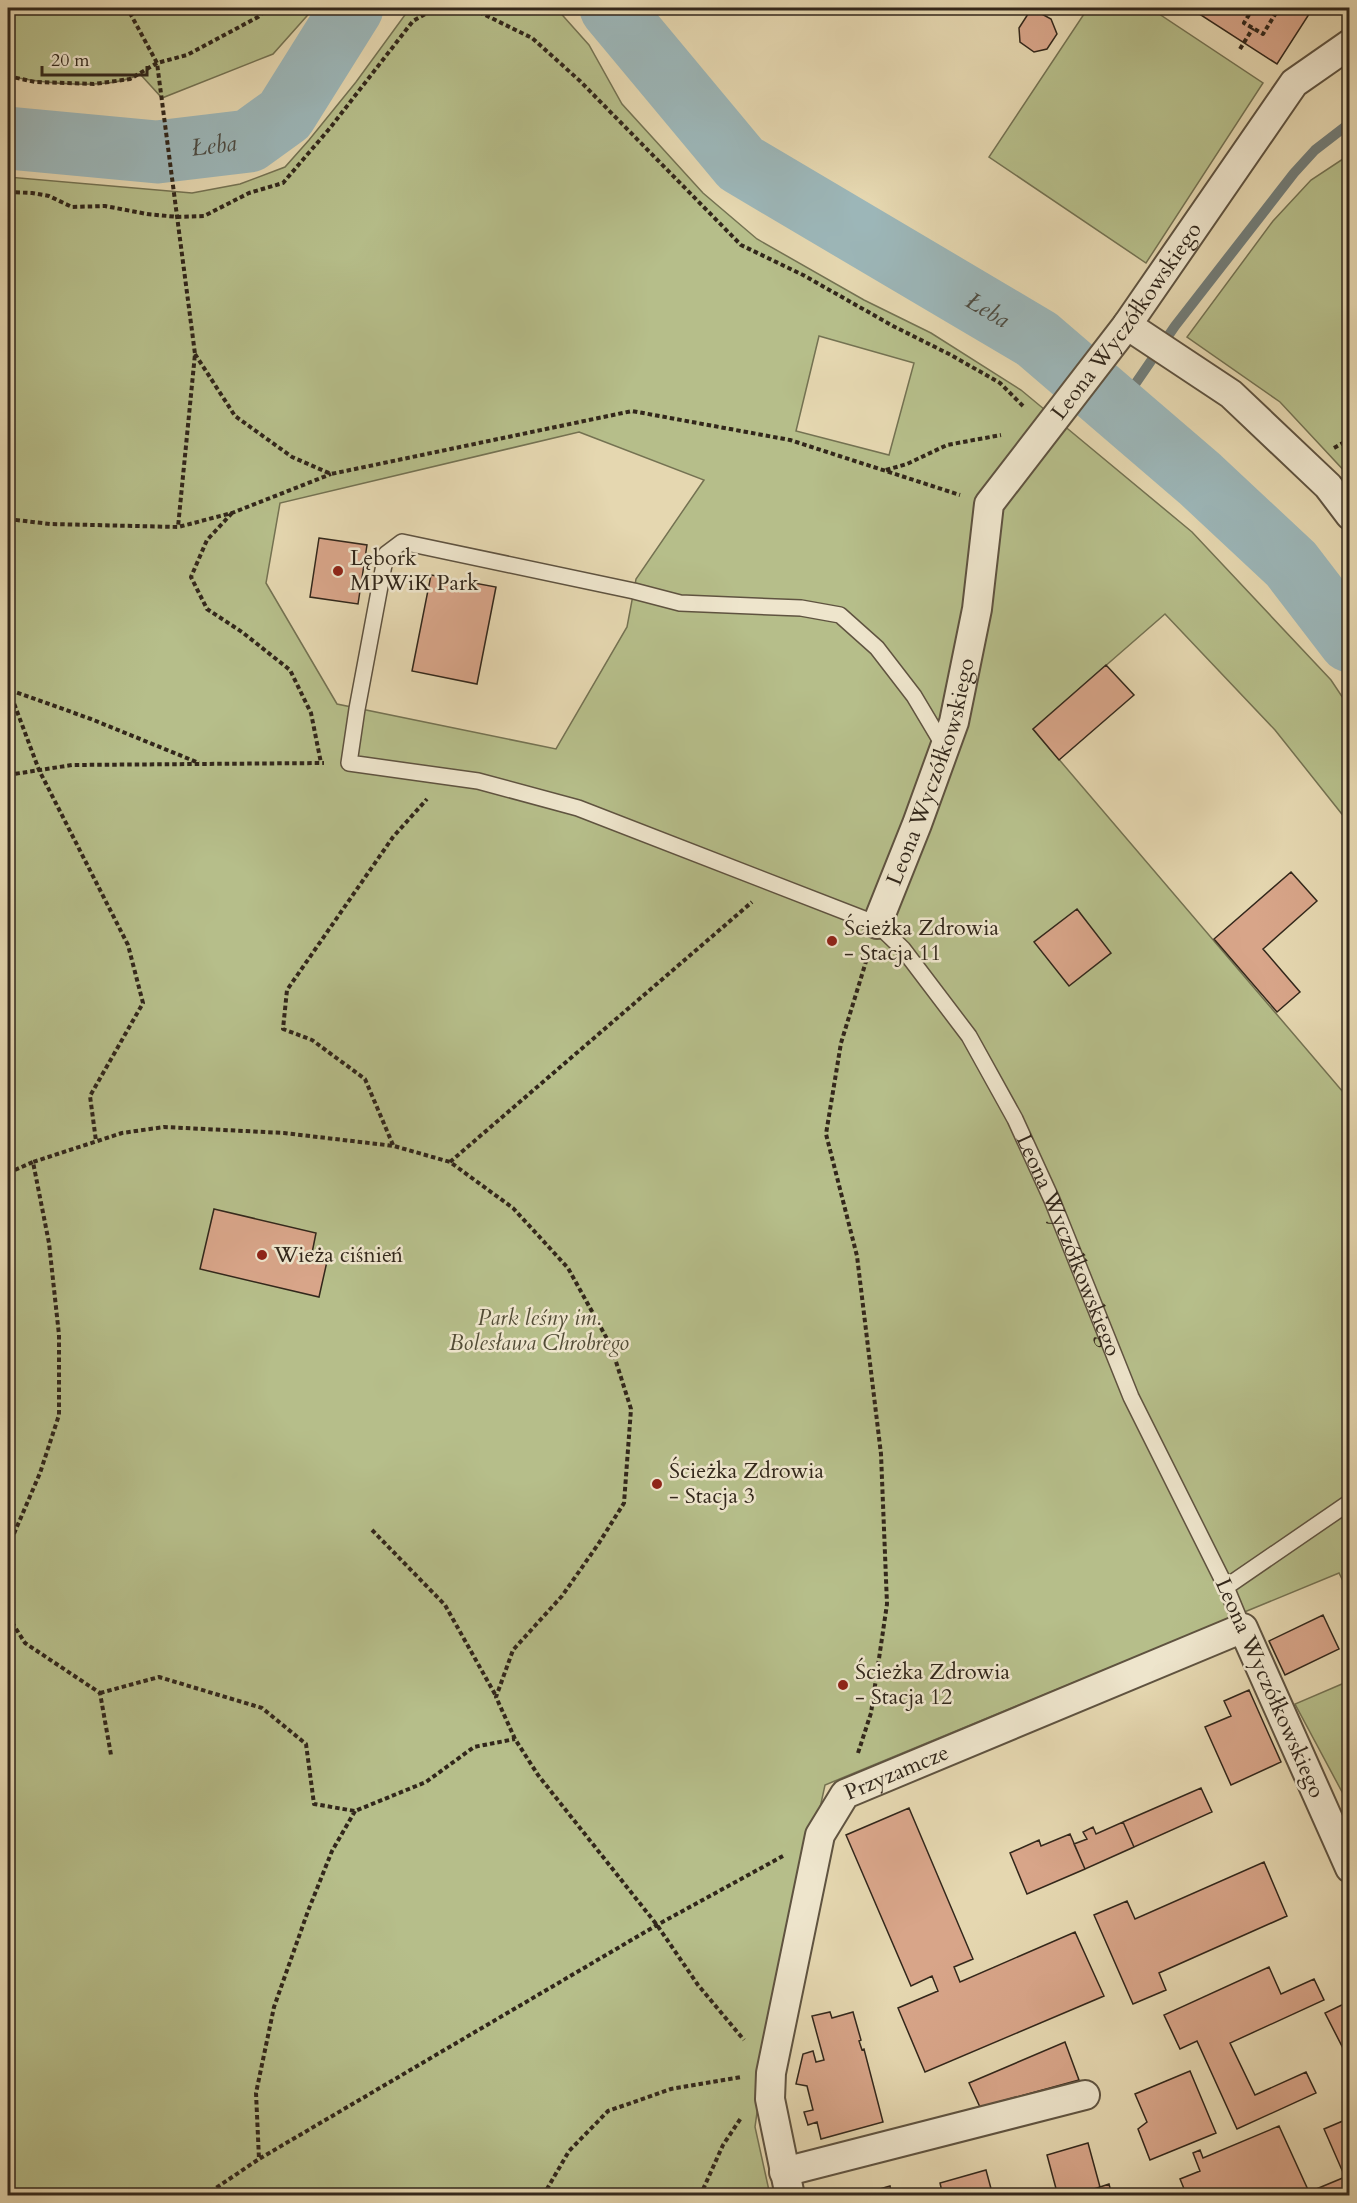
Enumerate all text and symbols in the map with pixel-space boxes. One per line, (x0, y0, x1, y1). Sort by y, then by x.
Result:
scale bar (42, 39, 147, 77)
text: 20 m (51, 48, 90, 73)
water label: Łeba (189, 126, 239, 164)
street label: Leona Wyczółkowskiego (1044, 216, 1209, 426)
water label: Łeba (960, 284, 1016, 336)
place label: Lębork MPWiK Park (350, 543, 479, 598)
marker: Lębork MPWiK Park (331, 564, 345, 578)
street label: Leona Wyczółkowskiego (879, 655, 982, 890)
place label: Ścieżka Zdrowia - Stacja 11 (844, 913, 999, 968)
marker: Ścieżka Zdrowia - Stacja 11 (825, 934, 839, 948)
street label: Leona Wyczółkowskiego (1009, 1129, 1128, 1361)
place label: Wieża ciśnień (273, 1240, 405, 1270)
marker: Wieża ciśnień (255, 1248, 269, 1262)
park label: Park leśny im. Bolesława Chrobrego (449, 1303, 629, 1358)
place label: Ścieżka Zdrowia - Stacja 3 (669, 1456, 824, 1511)
marker: Ścieżka Zdrowia - Stacja 3 (650, 1477, 664, 1491)
street label: Leona Wyczółkowskiego (1208, 1573, 1332, 1803)
place label: Ścieżka Zdrowia - Stacja 12 (855, 1657, 1010, 1712)
marker: Ścieżka Zdrowia - Stacja 12 (836, 1678, 850, 1692)
street label: Przyzamcze (840, 1737, 953, 1808)

